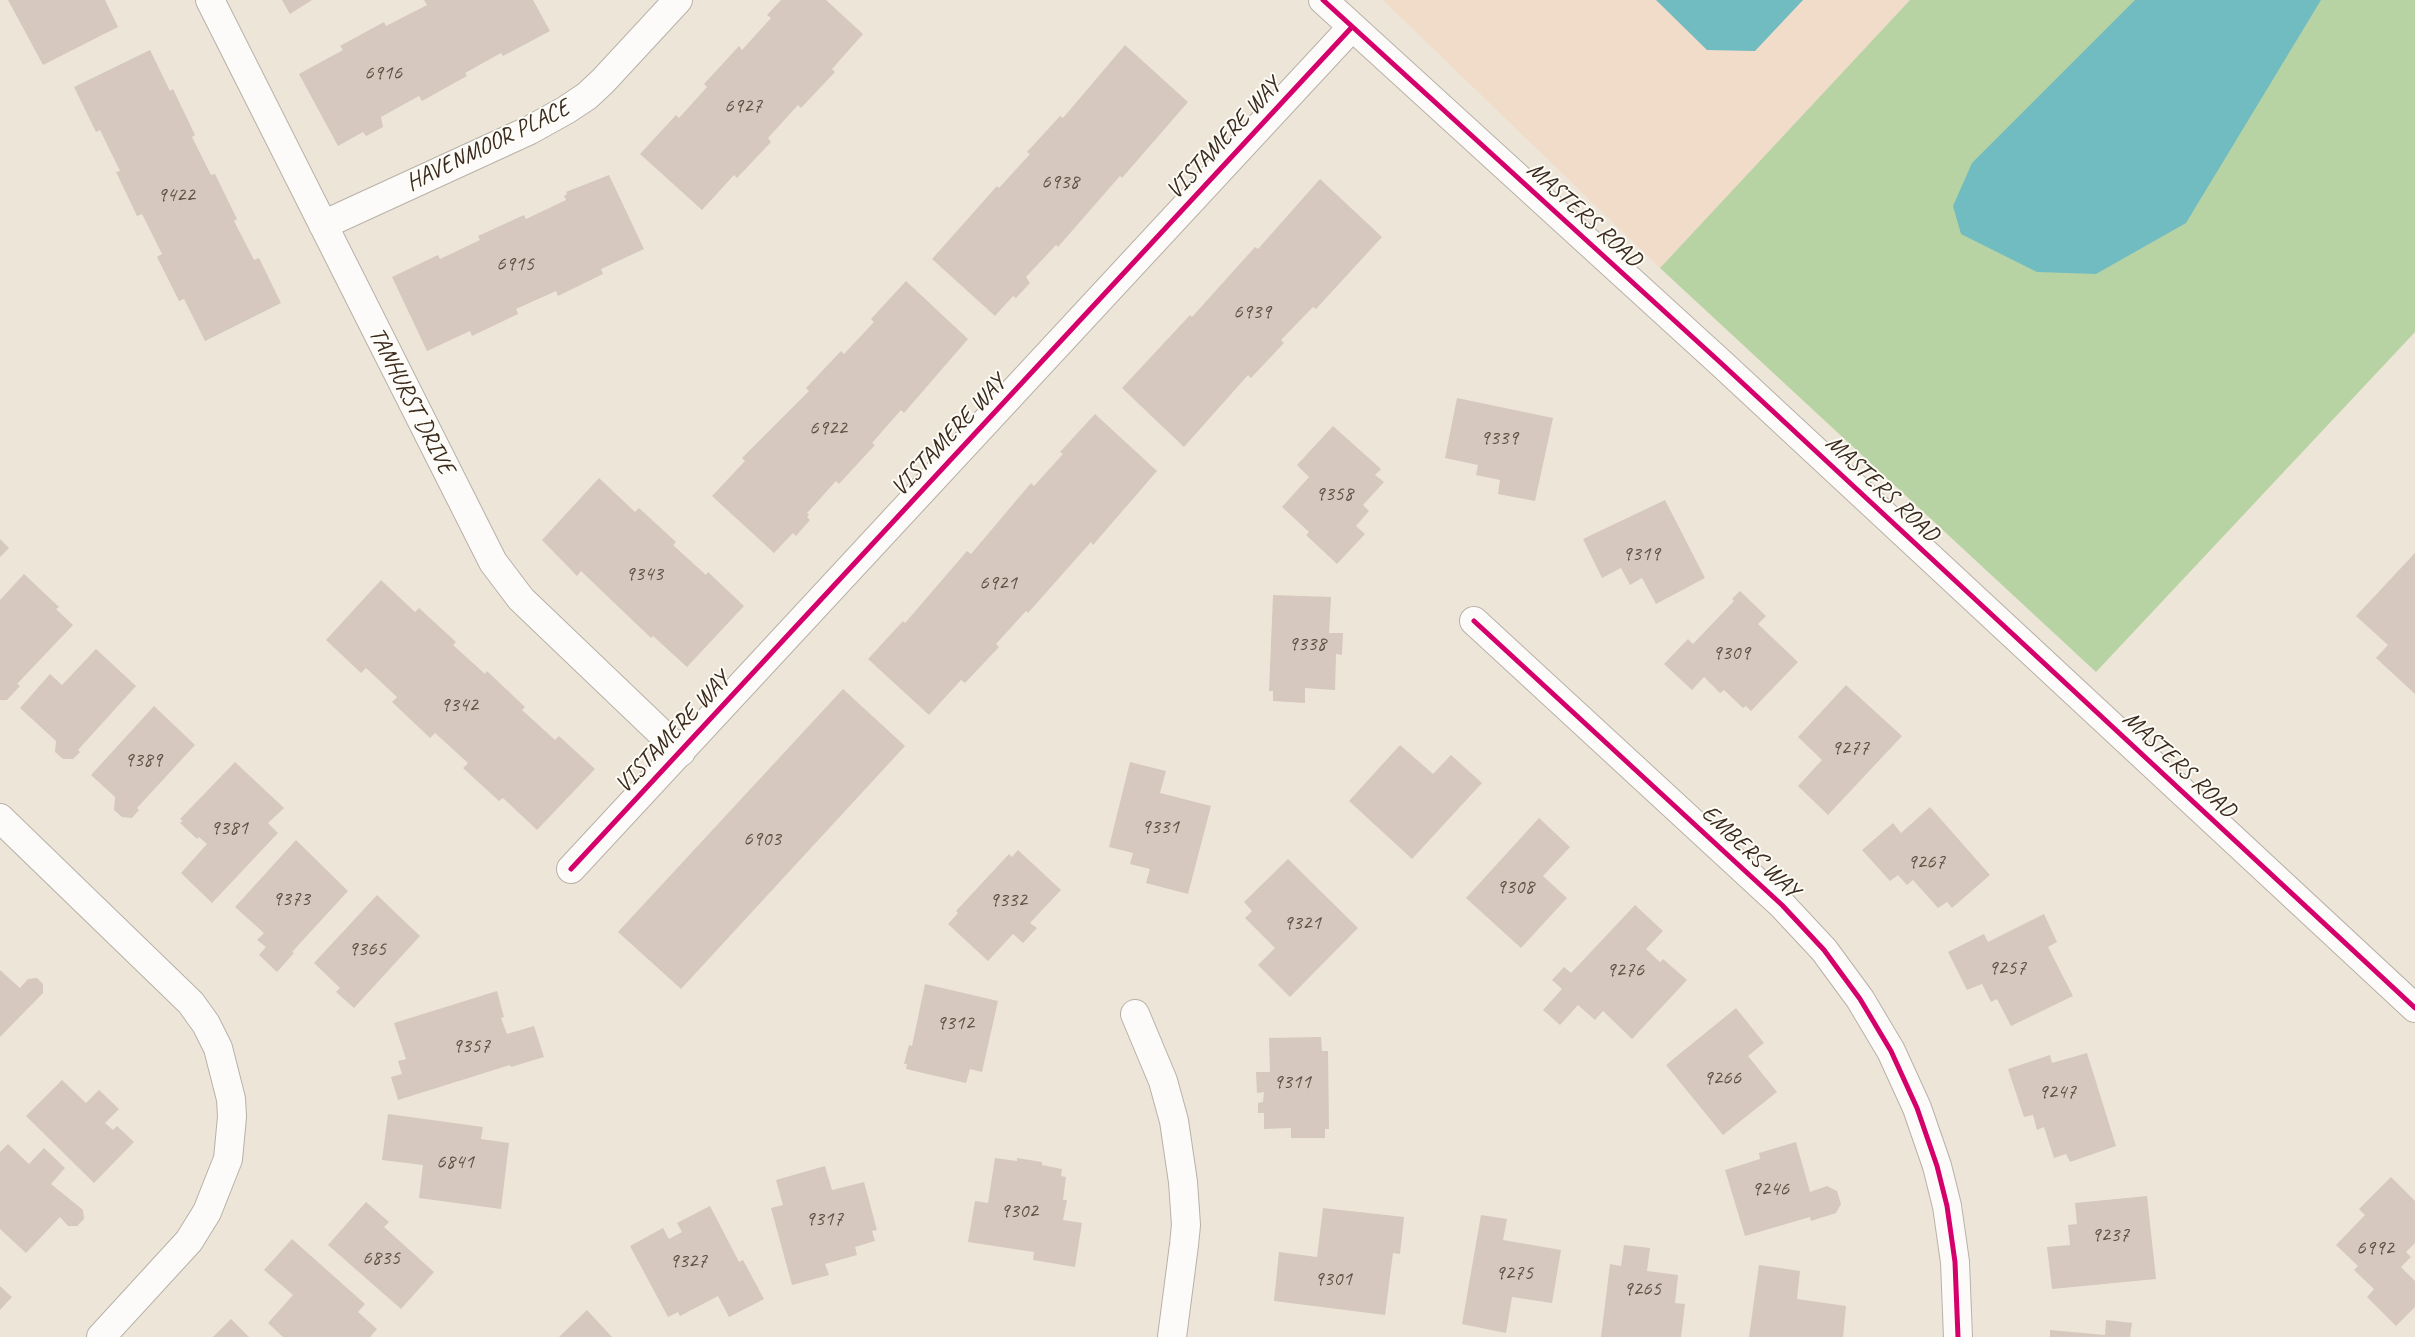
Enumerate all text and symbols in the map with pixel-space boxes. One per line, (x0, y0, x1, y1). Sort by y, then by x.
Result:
house number: 6916 (364, 60, 402, 86)
street label: VISTAMERE WAY (1161, 72, 1287, 206)
house number: 6927 (724, 93, 762, 119)
street label: HAVENMOOR PLACE (402, 94, 574, 198)
street label: MASTERS ROAD (1521, 156, 1647, 274)
house number: 6938 (1041, 169, 1079, 195)
house number: 9422 (157, 182, 195, 208)
house number: 6915 (496, 251, 534, 277)
house number: 6939 (1233, 299, 1271, 325)
street label: TANHURST DRIVE (362, 323, 460, 479)
street label: VISTAMERE WAY (886, 369, 1012, 503)
house number: 6922 (809, 415, 847, 441)
house number: 9339 (1480, 425, 1518, 451)
street label: MASTERS ROAD (1819, 429, 1945, 549)
house number: 9358 (1315, 481, 1353, 507)
house number: 9319 (1622, 541, 1660, 567)
house number: 9343 (625, 561, 663, 587)
house number: 6921 (979, 570, 1017, 596)
house number: 9338 (1288, 631, 1326, 657)
house number: 9309 (1712, 640, 1750, 666)
street label: VISTAMERE WAY (610, 666, 736, 800)
house number: 9342 (440, 692, 478, 718)
street label: MASTERS ROAD (2116, 705, 2242, 825)
house number: 9277 (1831, 735, 1869, 761)
house number: 9389 (124, 747, 162, 773)
street label: EMBERS WAY (1695, 799, 1805, 905)
house number: 9331 (1141, 814, 1179, 840)
house number: 9381 (210, 815, 248, 841)
house number: 6903 (743, 826, 781, 852)
house number: 9267 (1907, 849, 1945, 875)
house number: 9308 (1496, 874, 1534, 900)
house number: 9373 (272, 886, 310, 912)
house number: 9332 (989, 887, 1027, 913)
house number: 9321 (1283, 910, 1321, 936)
house number: 9365 (348, 936, 386, 962)
house number: 9257 (1988, 955, 2026, 981)
house number: 9276 (1606, 957, 1644, 983)
house number: 9312 (936, 1010, 974, 1036)
house number: 9357 (452, 1033, 490, 1059)
house number: 9266 (1703, 1065, 1741, 1091)
house number: 9311 (1273, 1069, 1311, 1095)
house number: 9247 (2038, 1079, 2076, 1105)
house number: 6841 (436, 1149, 474, 1175)
house number: 9246 (1751, 1176, 1789, 1202)
house number: 9302 (1000, 1198, 1038, 1224)
house number: 9317 (805, 1206, 843, 1232)
house number: 9237 (2091, 1222, 2129, 1248)
house number: 6992 (2356, 1235, 2394, 1261)
house number: 6835 (362, 1245, 400, 1271)
house number: 9327 (669, 1248, 707, 1274)
house number: 9275 (1495, 1260, 1533, 1286)
house number: 9301 (1314, 1266, 1352, 1292)
house number: 9265 (1623, 1276, 1661, 1302)

